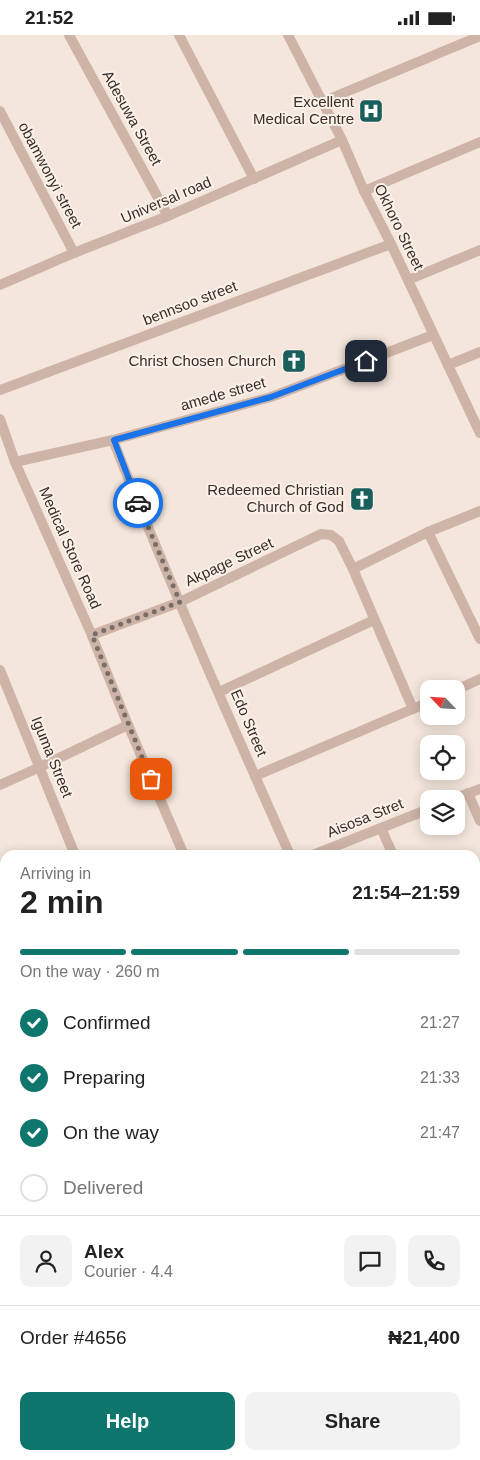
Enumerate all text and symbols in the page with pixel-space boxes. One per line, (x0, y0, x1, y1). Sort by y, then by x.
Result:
text: 21:52 (25, 7, 74, 28)
street label: Adesuwa Street (99, 67, 166, 169)
place label: Excellent Medical Centre (253, 93, 355, 127)
hospital icon: Excellent Medical Centre (358, 98, 384, 124)
street label: obamwonyi street (15, 119, 86, 231)
street label: Universal road (118, 173, 214, 226)
street label: Okhoro Street (371, 181, 428, 273)
street label: bennsoo street (140, 277, 240, 328)
pin (345, 340, 387, 382)
icon: home (352, 347, 380, 375)
church icon: Christ Chosen Church (281, 348, 307, 374)
place label: Christ Chosen Church (128, 352, 276, 369)
street label: amede street (178, 373, 268, 414)
courier (113, 478, 163, 528)
place label: Redeemed Christian Church of God (207, 481, 344, 515)
street label: Medical Store Road (36, 484, 105, 611)
church icon: Redeemed Christian Church of God (349, 486, 375, 512)
icon: car (124, 489, 152, 517)
street label: Akpage Street (182, 533, 276, 589)
north arrow (420, 680, 465, 725)
map controls (420, 680, 465, 835)
street label: Edo Street (228, 687, 271, 760)
street label: Iguma Street (28, 714, 77, 801)
button: locate (420, 735, 465, 780)
pin (130, 758, 172, 800)
icon: bag (137, 765, 165, 793)
button: layers (420, 790, 465, 835)
street label: Aisosa Stret (324, 794, 406, 841)
text: Arriving in (20, 865, 91, 882)
text: 21:54–21:59 (352, 882, 460, 903)
text: 2 min (20, 884, 104, 920)
text: On the way · 260 m (20, 963, 160, 980)
icon: check (20, 1009, 48, 1037)
text: Confirmed (63, 1012, 151, 1033)
text: 21:27 (420, 1014, 460, 1031)
icon: check (20, 1064, 48, 1092)
text: Preparing (63, 1067, 145, 1088)
text: 21:33 (420, 1069, 460, 1086)
icon: check (20, 1119, 48, 1147)
text: On the way (63, 1122, 159, 1143)
text: 21:47 (420, 1124, 460, 1141)
text: Delivered (63, 1177, 143, 1198)
button: person (20, 1235, 72, 1287)
button: chat (344, 1235, 396, 1287)
button: phone (408, 1235, 460, 1287)
text: Alex (84, 1241, 124, 1262)
text: Courier · 4.4 (84, 1263, 173, 1280)
text: Order #4656 (20, 1327, 127, 1348)
text: ₦21,400 (388, 1327, 460, 1348)
button: Help (20, 1392, 235, 1450)
button: Share (245, 1392, 460, 1450)

